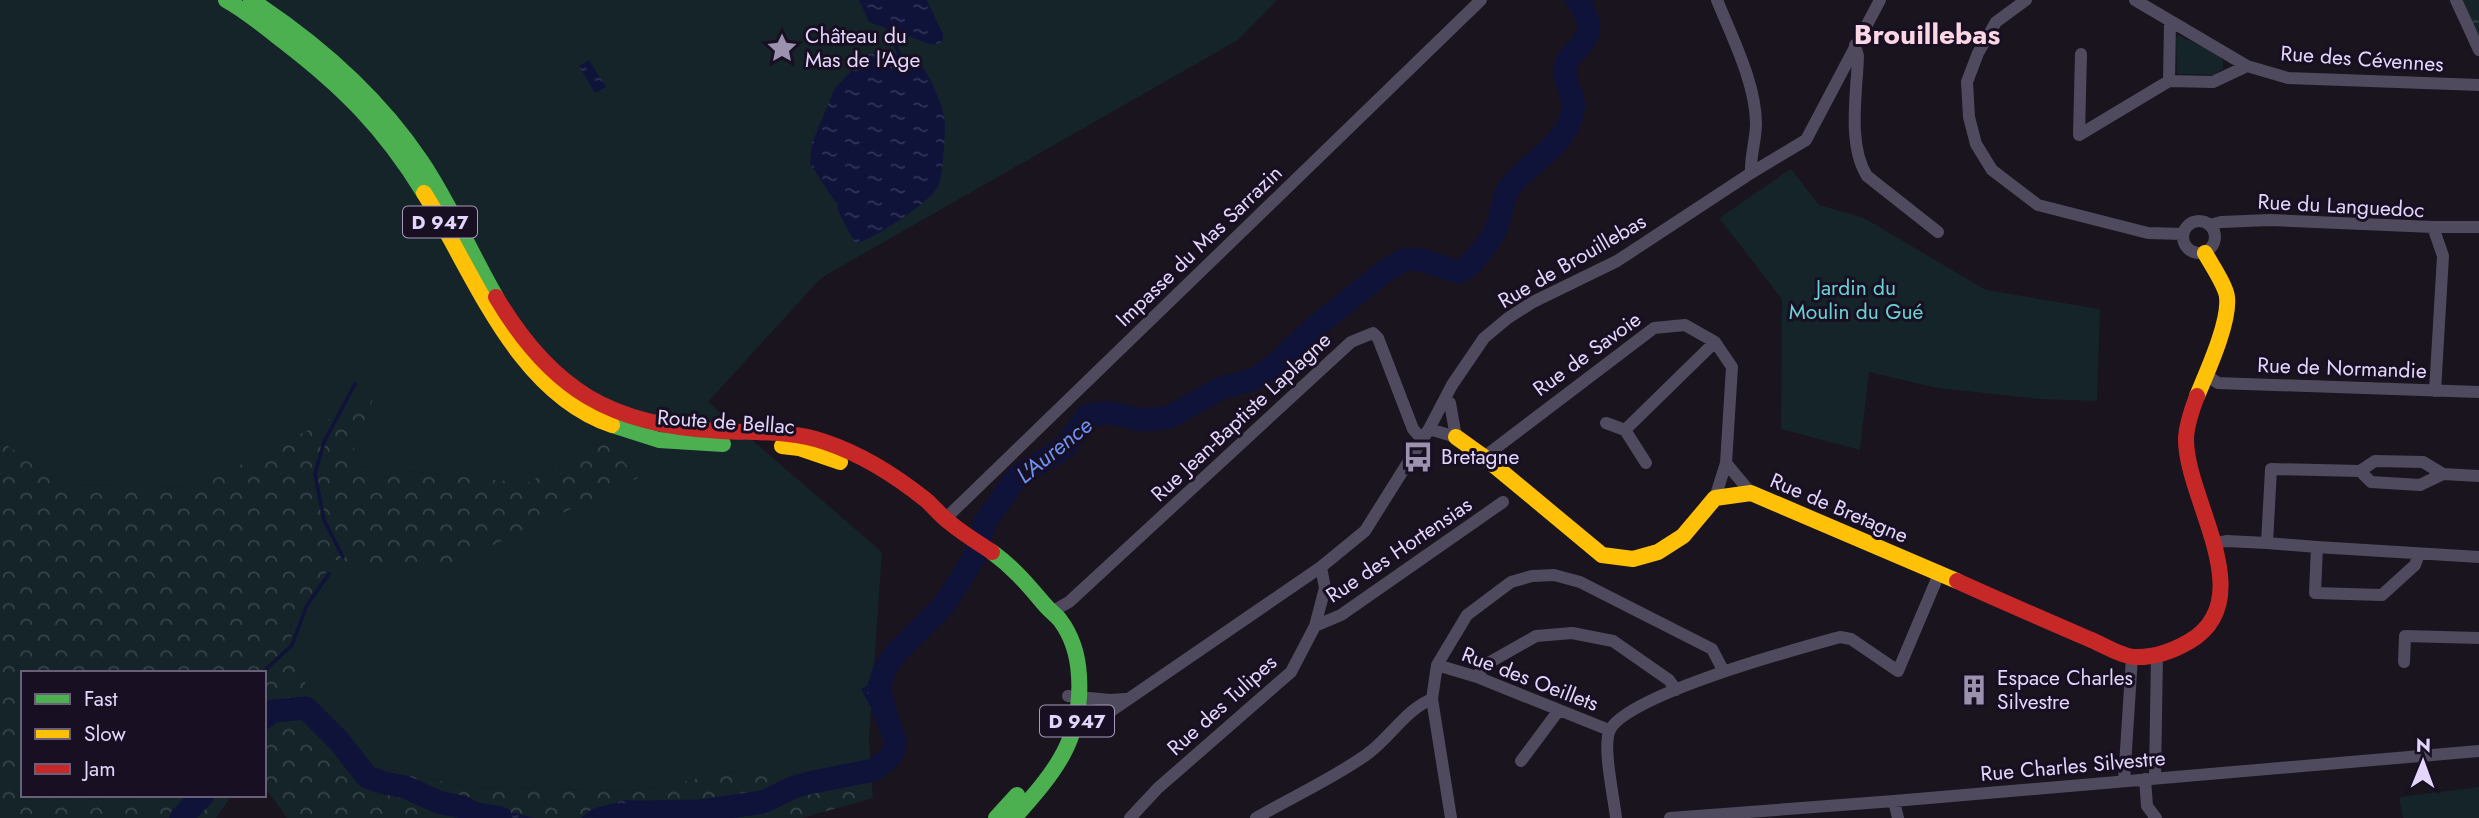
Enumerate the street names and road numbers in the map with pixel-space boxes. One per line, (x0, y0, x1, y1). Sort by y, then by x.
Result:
street label: Rue des Cévennes (2279, 38, 2445, 80)
street label: Impasse du Mas Sarrazin (1109, 158, 1289, 334)
street label: Rue du Languedoc (2257, 187, 2425, 225)
road number: D 947 (403, 206, 477, 238)
street label: Rue de Brouillebas (1492, 206, 1652, 316)
street label: Rue de Savoie (1527, 304, 1647, 404)
street label: Rue Jean-Baptiste Laplagne (1144, 325, 1338, 509)
street label: Rue de Normandie (2257, 350, 2427, 386)
street label: Route de Bellac (656, 402, 796, 442)
street label: Rue de Bretagne (1765, 465, 1913, 551)
street label: Rue des Hortensias (1320, 490, 1478, 610)
street label: Rue des Oeillets (1457, 639, 1603, 719)
street label: Rue des Tulipes (1161, 648, 1283, 762)
road number: D 947 (1040, 706, 1114, 736)
street label: Rue Charles Silvestre (1979, 743, 2167, 789)

